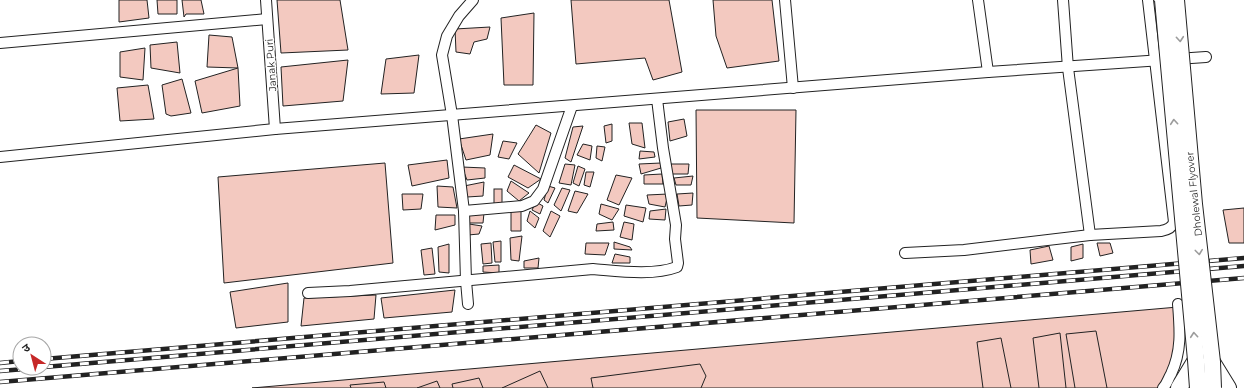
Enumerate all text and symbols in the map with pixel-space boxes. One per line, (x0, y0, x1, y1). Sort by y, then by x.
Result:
one-way arrow (1175, 36, 1184, 42)
street label: Janak Puri (263, 38, 279, 93)
one-way arrow (1170, 119, 1179, 125)
street label: Dholewal Flyover (1183, 151, 1205, 237)
one-way arrow (1195, 249, 1204, 255)
one-way arrow (1190, 332, 1199, 338)
north arrow (12, 336, 52, 376)
text: उ (19, 340, 33, 355)

